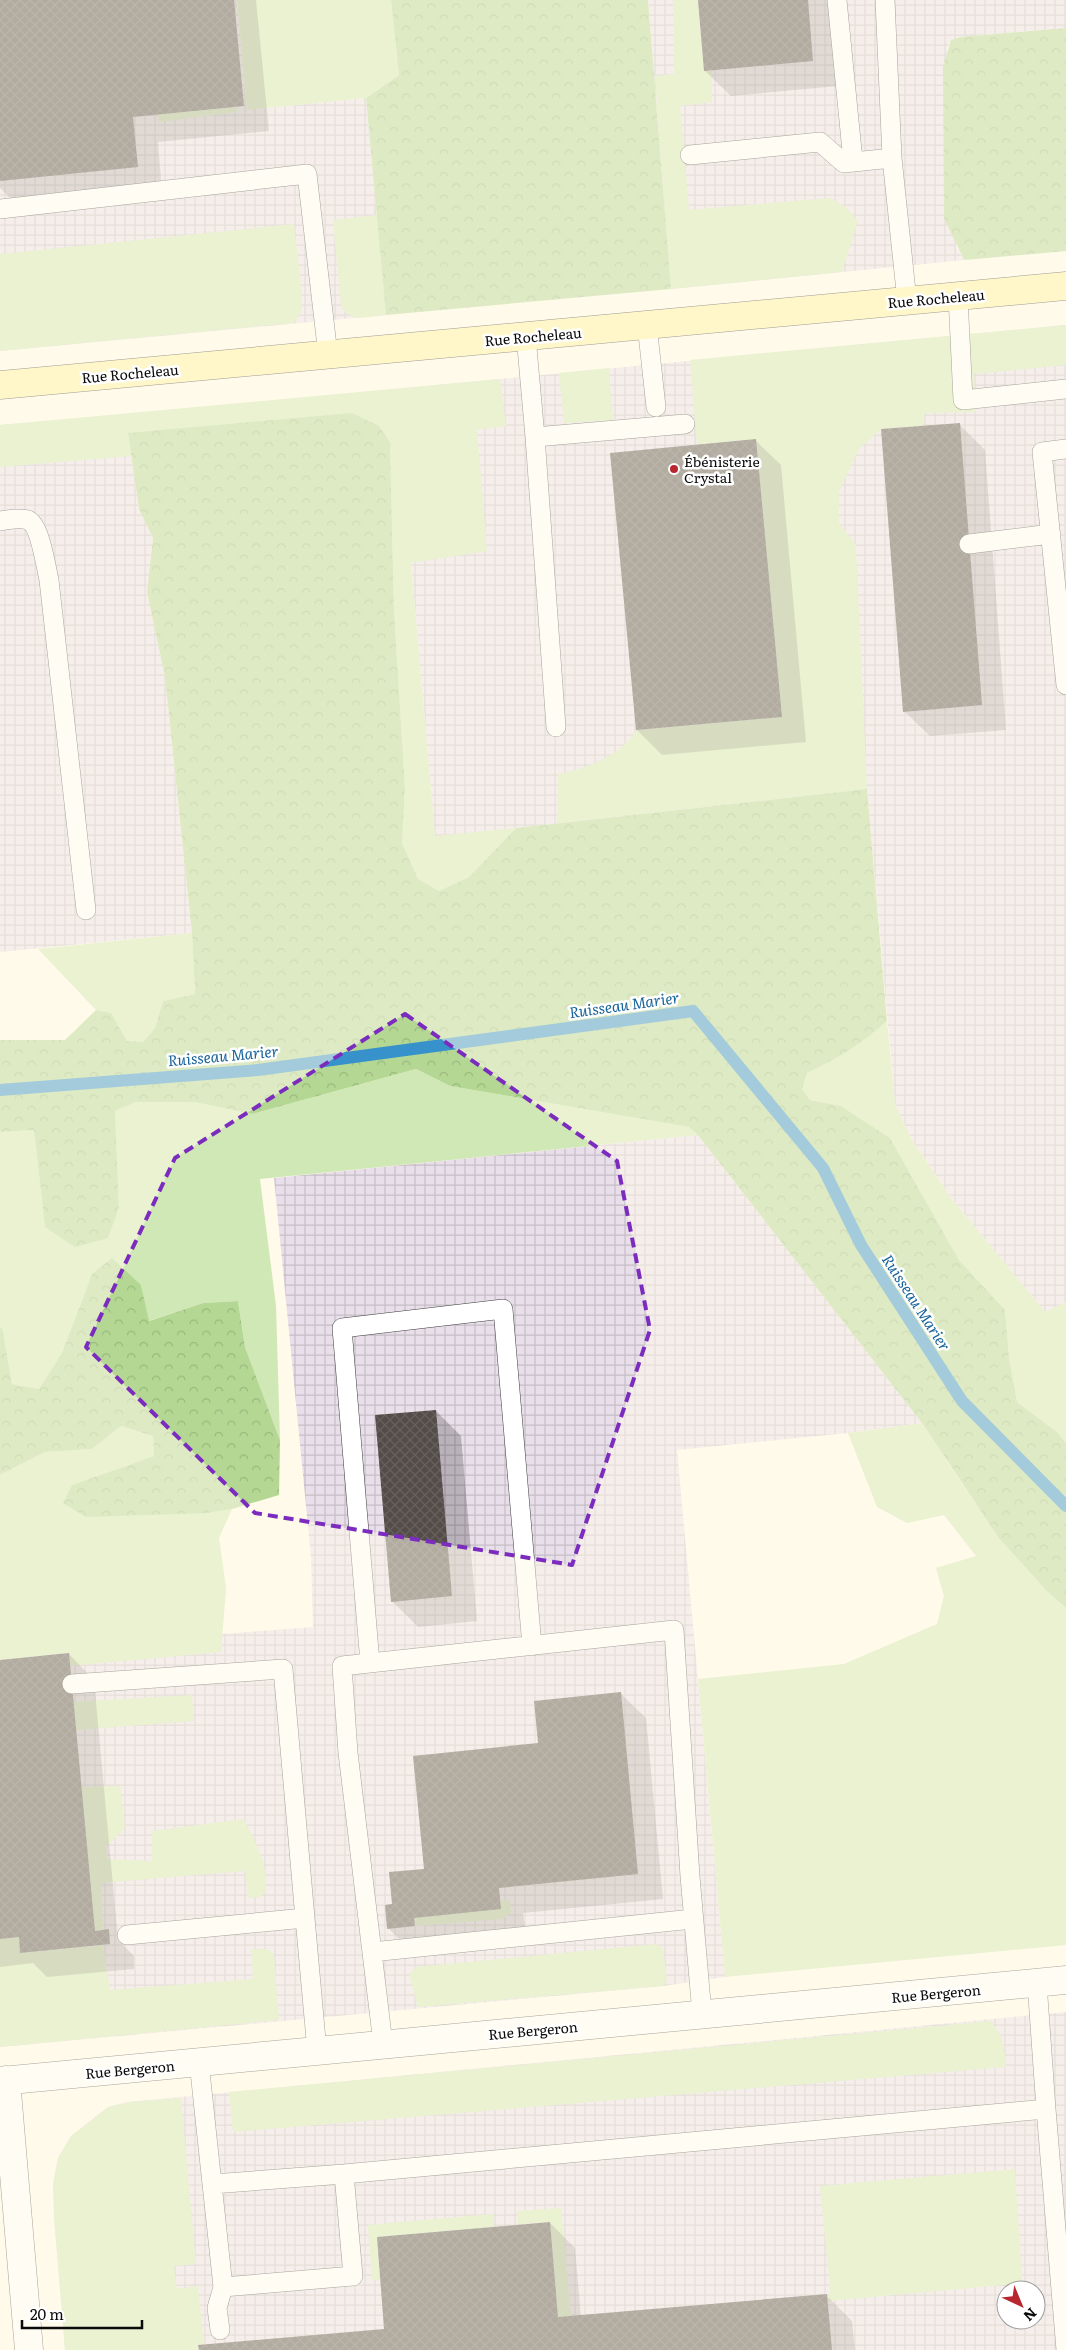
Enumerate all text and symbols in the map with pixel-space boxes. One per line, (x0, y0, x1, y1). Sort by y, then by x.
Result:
street label: Rue Rocheleau (887, 284, 986, 312)
street label: Rue Rocheleau (484, 322, 583, 350)
street label: Rue Rocheleau (81, 359, 180, 387)
place label: Ébénisterie Crystal (684, 451, 760, 487)
marker: Ébénisterie Crystal (668, 463, 680, 475)
water label: Ruisseau Marier (567, 985, 681, 1023)
water label: Ruisseau Marier (167, 1039, 279, 1071)
water label: Ruisseau Marier (877, 1249, 957, 1355)
street label: Rue Bergeron (890, 1979, 982, 2007)
street label: Rue Bergeron (487, 2016, 579, 2044)
street label: Rue Bergeron (84, 2055, 176, 2083)
north arrow (996, 2280, 1046, 2330)
scale bar (22, 2298, 142, 2330)
text: 20 m (30, 2302, 64, 2325)
text: N (1019, 2304, 1042, 2327)

